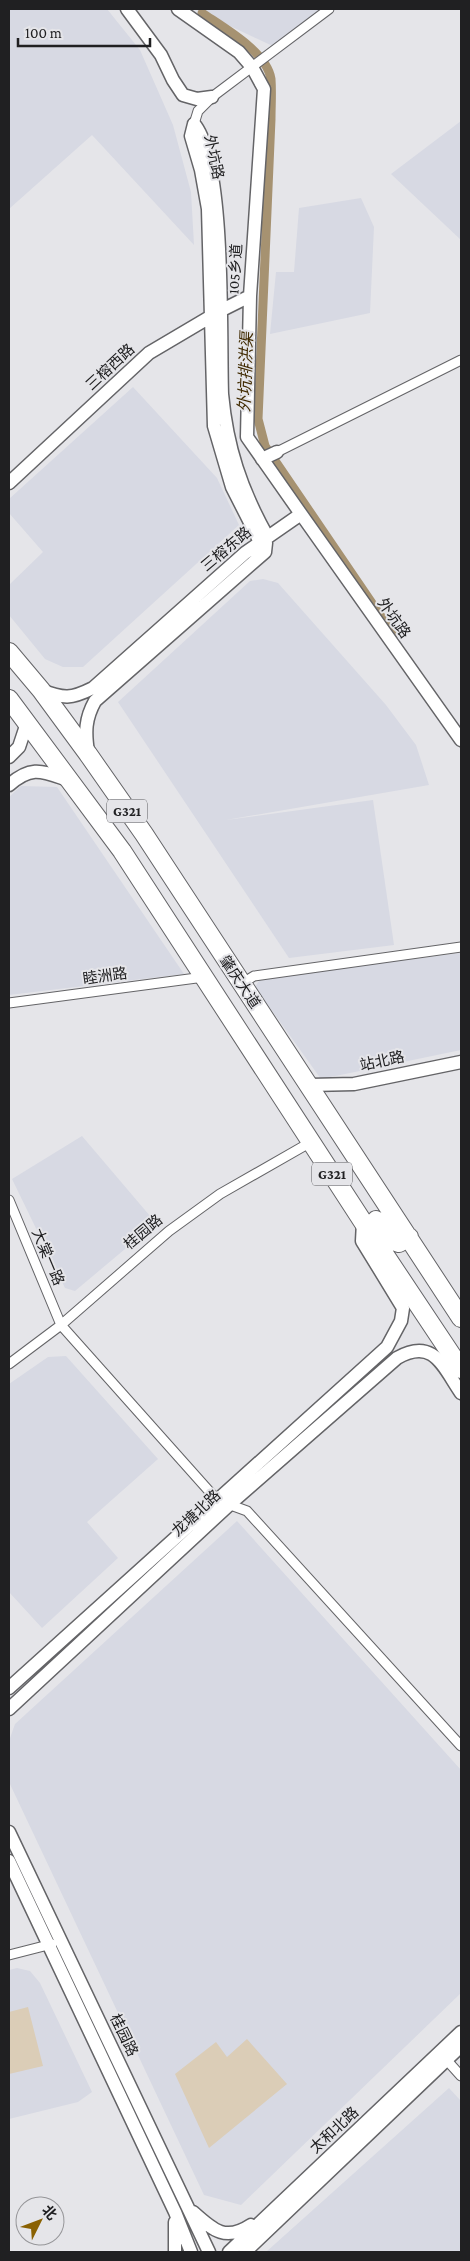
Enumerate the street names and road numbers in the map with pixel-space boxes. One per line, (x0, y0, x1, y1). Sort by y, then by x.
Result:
street label: 外坑路 (201, 133, 227, 181)
street label: 105乡道 (225, 243, 245, 295)
street label: 三榕西路 (82, 340, 137, 393)
street label: 三榕东路 (197, 523, 254, 574)
street label: 外坑路 (375, 594, 414, 641)
road number: G321 (107, 799, 147, 822)
street label: 肇庆大道 (217, 953, 263, 1011)
street label: 睦洲路 (81, 964, 128, 987)
street label: 站北路 (358, 1048, 406, 1074)
road number: G321 (312, 1162, 352, 1186)
street label: 桂园路 (121, 1211, 165, 1253)
street label: 大棠一路 (29, 1226, 67, 1288)
street label: 龙塘北路 (168, 1486, 223, 1539)
street label: 桂园路 (107, 2011, 141, 2059)
street label: 太和北路 (306, 2103, 361, 2156)

